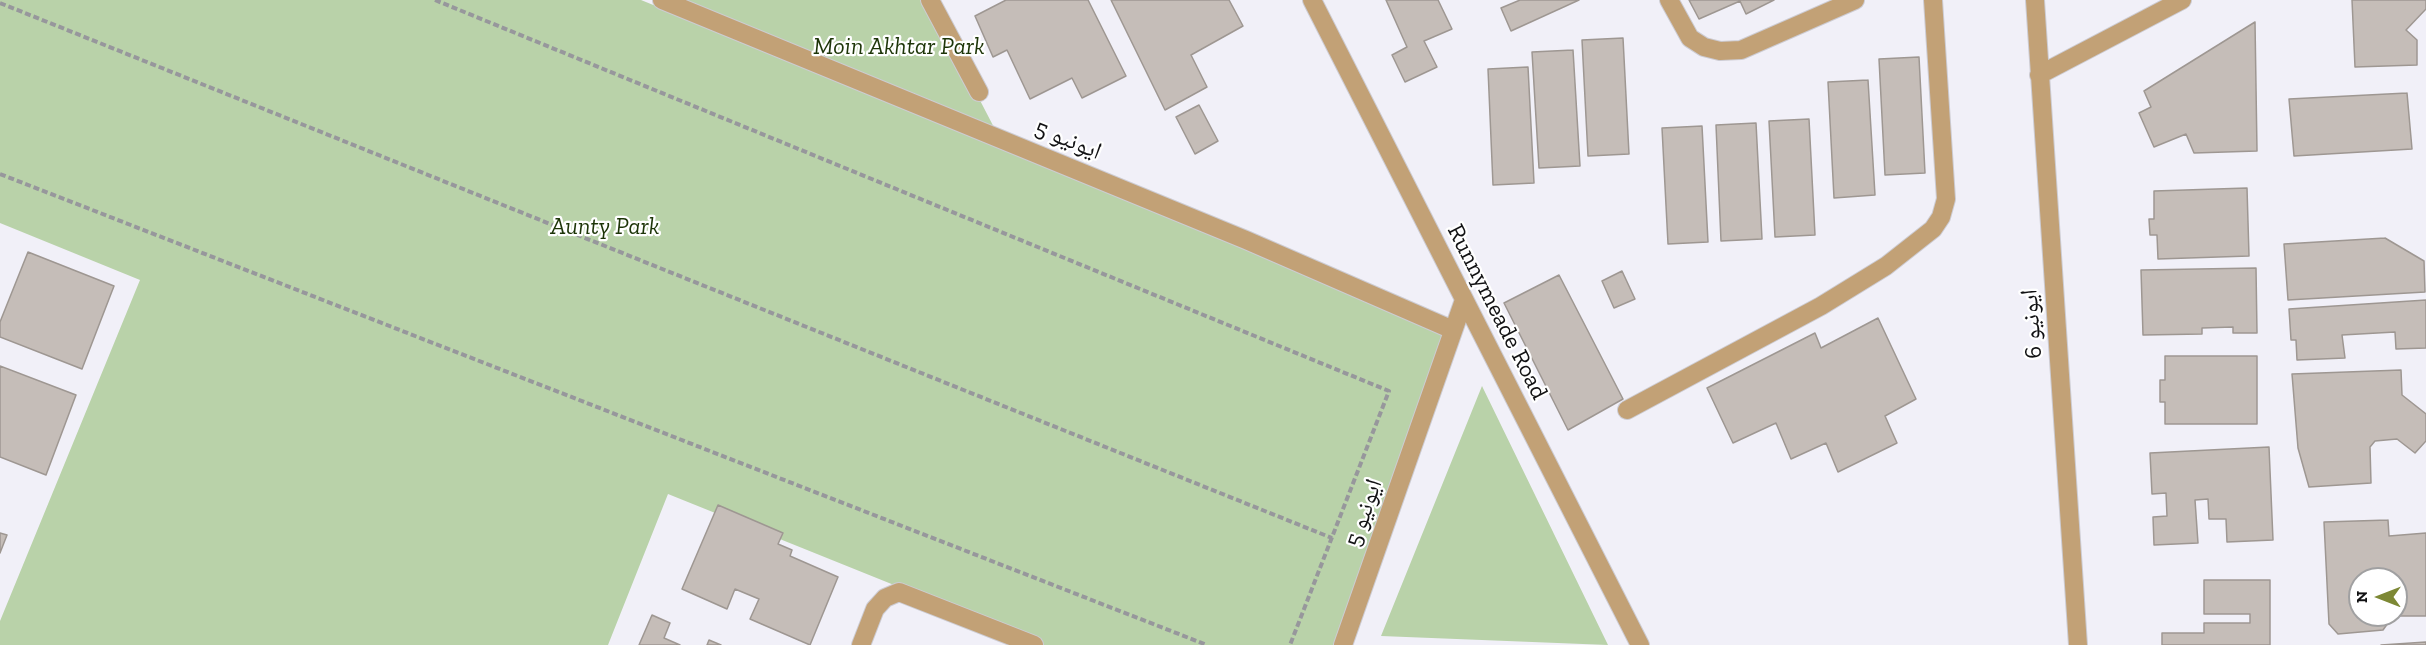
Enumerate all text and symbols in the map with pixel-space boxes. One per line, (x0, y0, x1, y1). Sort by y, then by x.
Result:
park label: Moin Akhtar Park (813, 33, 985, 61)
street label: ایونیو 5 (1030, 114, 1106, 166)
park label: Aunty Park (551, 213, 659, 241)
street label: Runnymeade Road (1440, 220, 1554, 404)
street label: ایونیو 6 (2015, 288, 2049, 360)
street label: ایونیو 5 (1339, 476, 1389, 550)
north arrow (2348, 567, 2408, 627)
text: N (2352, 591, 2371, 603)

